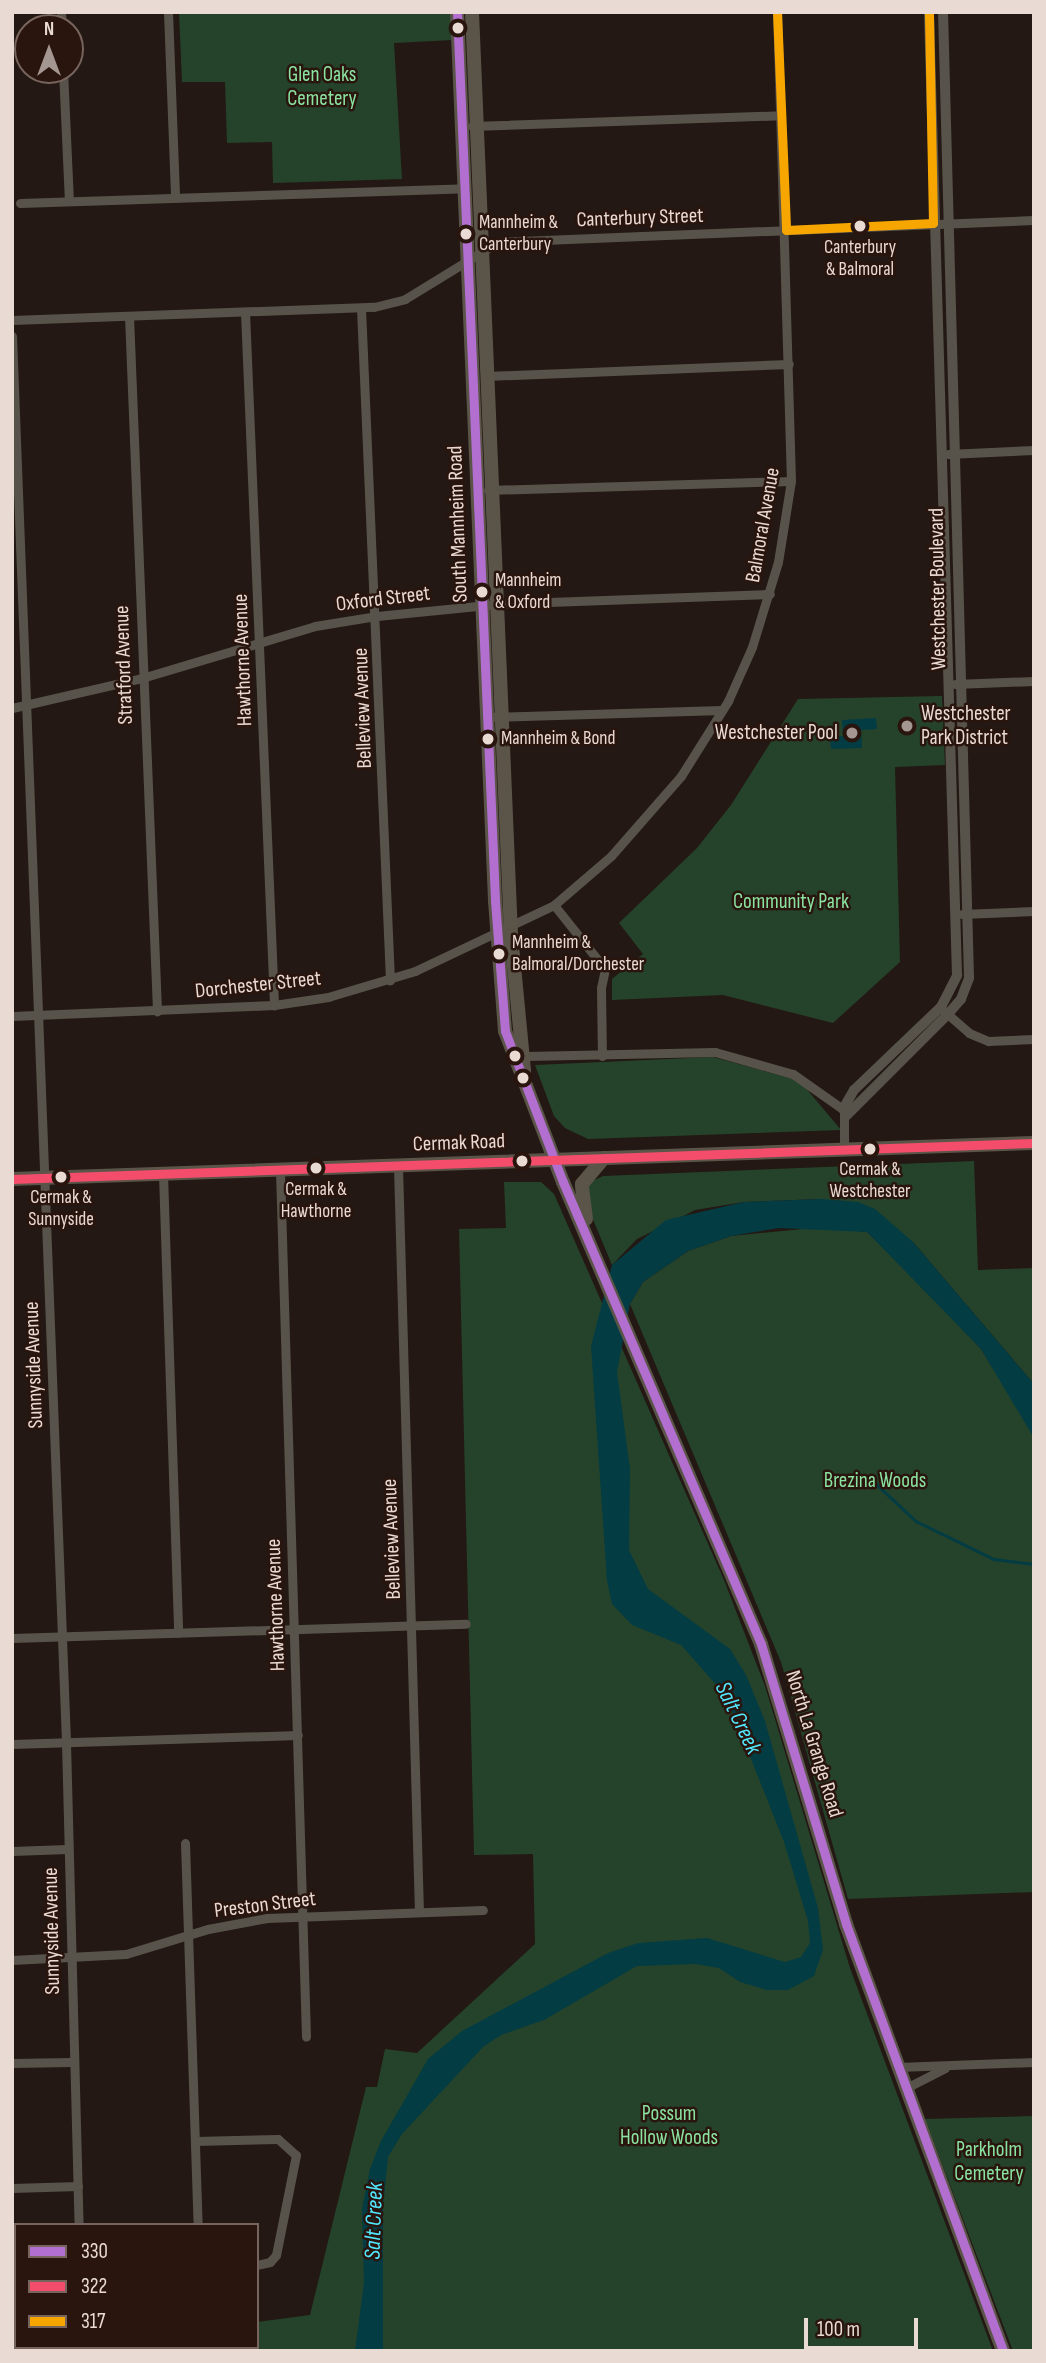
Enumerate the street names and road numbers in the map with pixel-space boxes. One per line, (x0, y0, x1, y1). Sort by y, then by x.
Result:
street label: Canterbury Street (576, 203, 704, 233)
street label: South Mannheim Road (443, 445, 473, 603)
street label: Balmoral Avenue (741, 466, 785, 584)
street label: Westchester Boulevard (924, 508, 952, 670)
street label: Oxford Street (335, 581, 431, 617)
street label: Hawthorne Avenue (228, 593, 258, 727)
street label: Stratford Avenue (109, 605, 139, 725)
street label: Belleview Avenue (348, 647, 378, 769)
street label: Dorchester Street (194, 966, 322, 1004)
street label: Cermak Road (412, 1129, 506, 1157)
street label: Sunnyside Avenue (19, 1301, 49, 1429)
street label: Belleview Avenue (377, 1478, 407, 1600)
street label: Hawthorne Avenue (261, 1538, 291, 1672)
street label: North La Grange Road (780, 1668, 848, 1820)
street label: Sunnyside Avenue (38, 1867, 66, 1995)
street label: Preston Street (213, 1886, 317, 1924)

